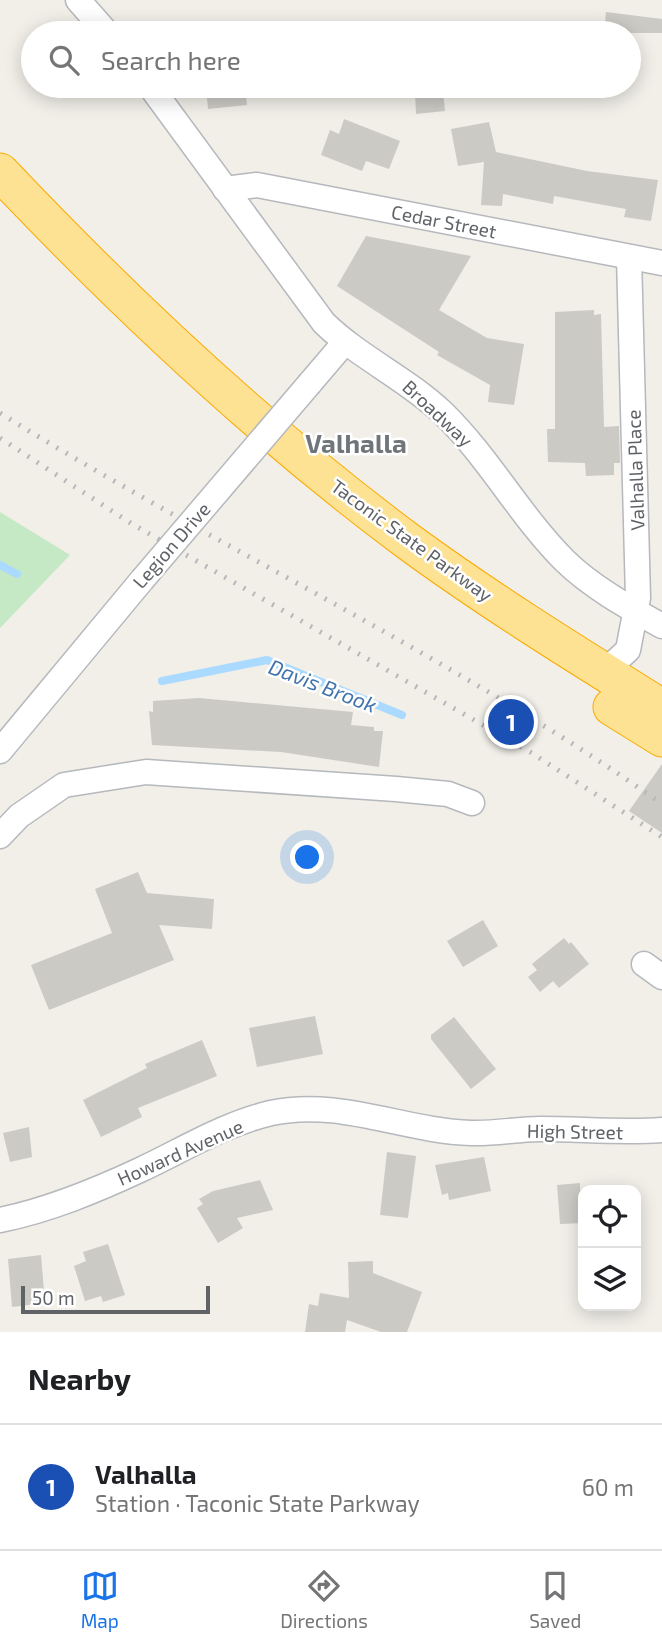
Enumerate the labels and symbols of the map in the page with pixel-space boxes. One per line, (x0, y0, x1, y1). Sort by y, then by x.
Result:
street label: Cedar Street (389, 200, 499, 242)
street label: Broadway (398, 375, 478, 451)
street label: Valhalla Place (621, 409, 649, 531)
district label: Valhalla (305, 427, 407, 458)
street label: Taconic State Parkway (327, 474, 497, 606)
street label: Legion Drive (127, 497, 215, 593)
water label: Davis Brook (266, 653, 380, 717)
pin: 1 (488, 696, 534, 748)
your location (290, 840, 324, 874)
street label: Howard Avenue (114, 1114, 246, 1190)
street label: High Street (527, 1119, 623, 1143)
scale bar (21, 1283, 210, 1315)

